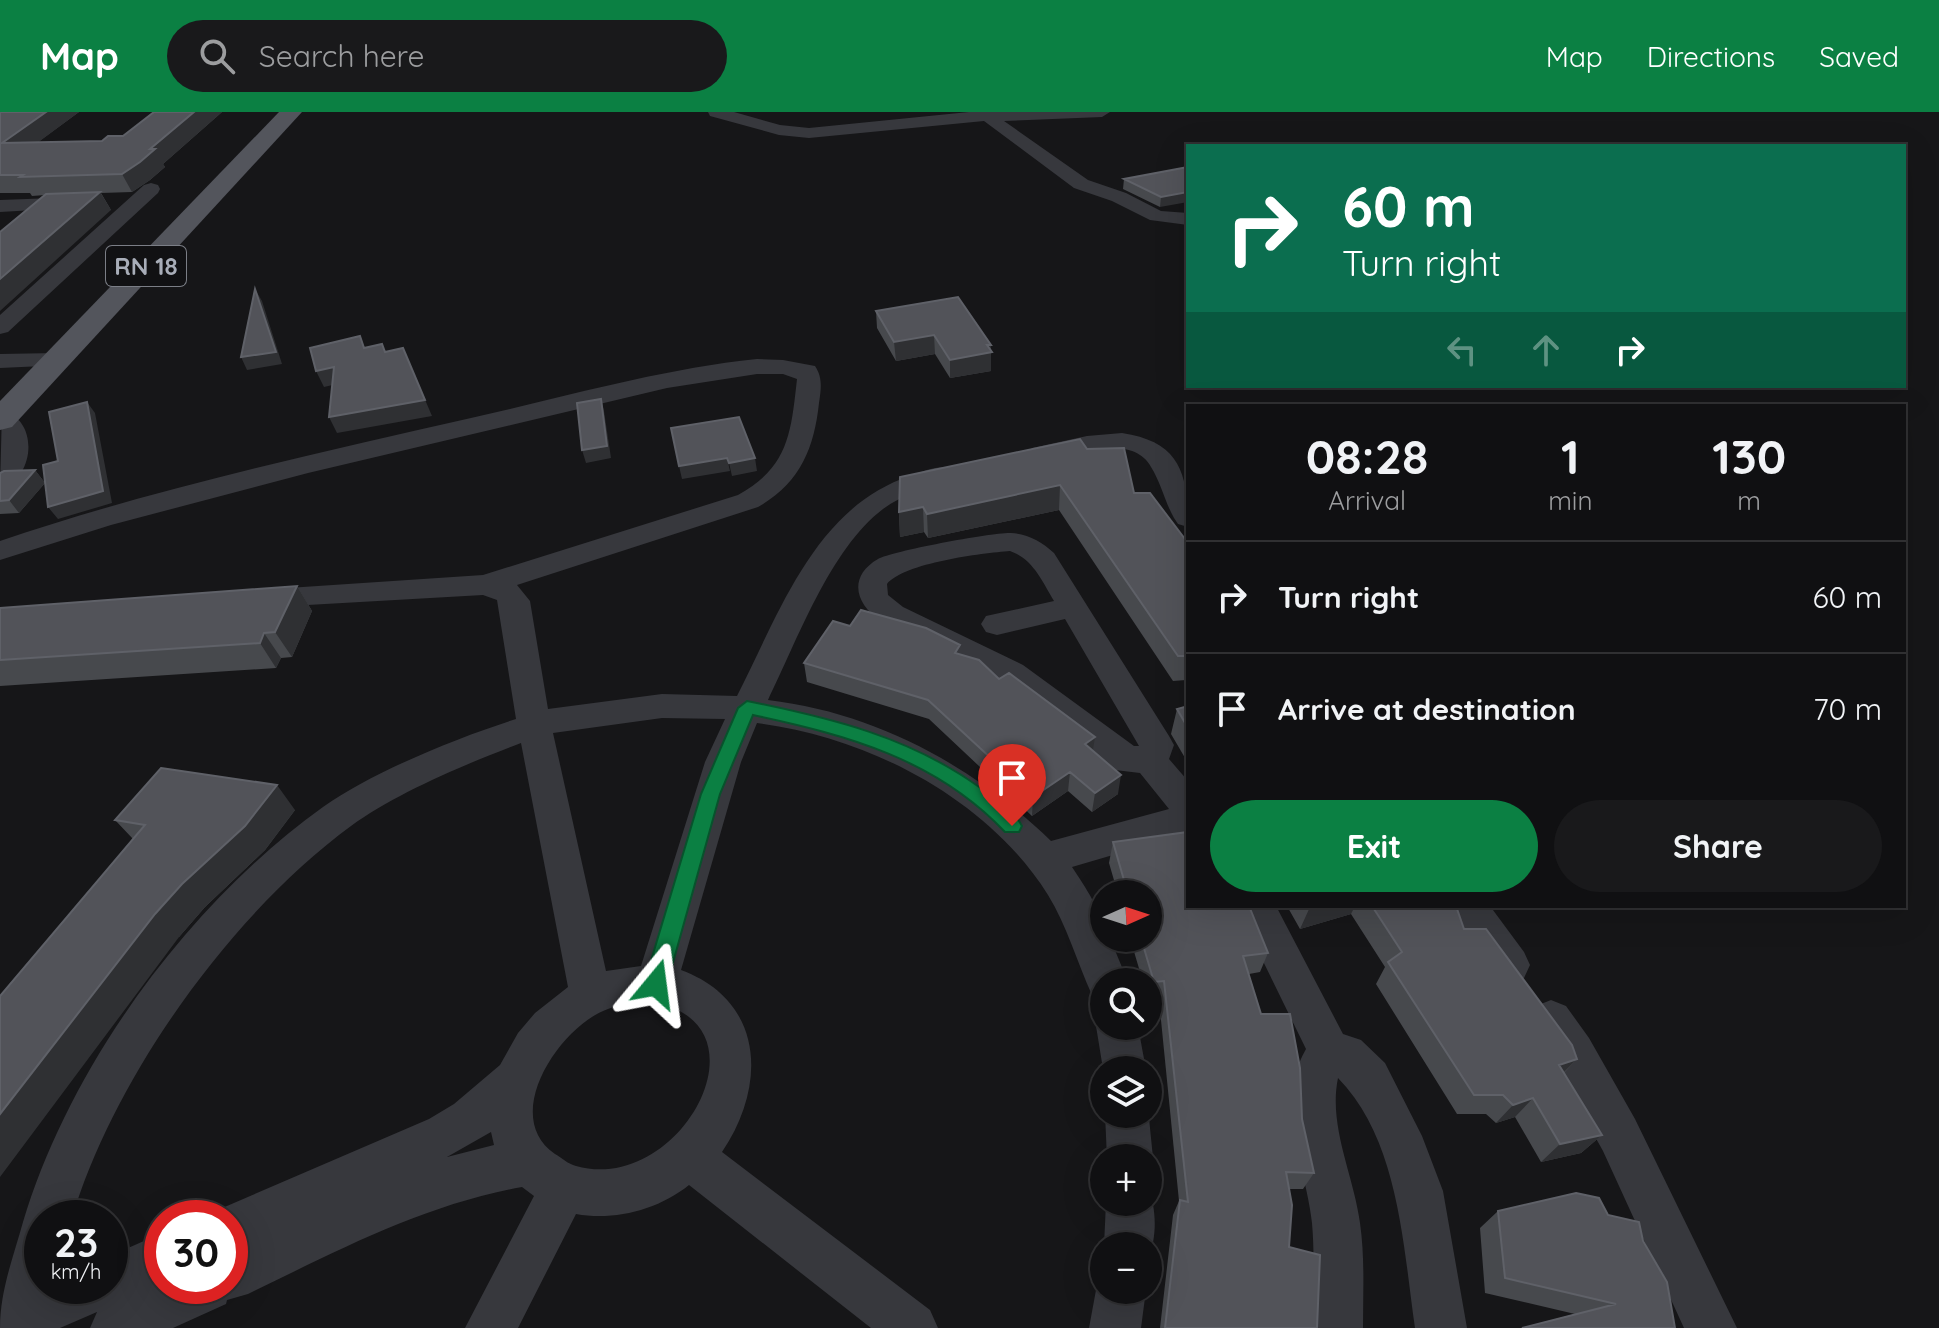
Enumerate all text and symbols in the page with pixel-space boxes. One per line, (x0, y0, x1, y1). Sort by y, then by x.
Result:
search box (167, 20, 727, 92)
text: Map (40, 32, 119, 80)
icon: search (195, 34, 239, 78)
text: Search here (259, 37, 424, 75)
text: Map (1546, 39, 1603, 74)
text: Directions (1647, 39, 1775, 74)
text: Saved (1819, 39, 1899, 74)
text: 60 m (1342, 171, 1475, 241)
icon: right (1210, 176, 1314, 280)
text: Turn right (1342, 240, 1501, 285)
road number: RN 18 (106, 246, 186, 286)
icon: left (1440, 328, 1484, 372)
icon: ahead (1524, 328, 1568, 372)
icon: right (1608, 328, 1652, 372)
text: 08:28 (1306, 426, 1428, 486)
text: 1 (1561, 426, 1580, 486)
text: 130 (1712, 426, 1786, 486)
text: Arrival (1328, 484, 1406, 517)
text: min (1548, 484, 1592, 517)
text: m (1737, 484, 1761, 517)
icon: right (1210, 575, 1254, 619)
text: Turn right (1278, 578, 1419, 616)
text: 60 m (1812, 578, 1882, 616)
icon: arrive (1210, 687, 1254, 731)
text: Arrive at destination (1278, 690, 1576, 728)
text: 70 m (1813, 690, 1882, 728)
pin (978, 744, 1046, 826)
icon: arrive (990, 756, 1034, 800)
button: Exit (1210, 800, 1538, 892)
button: Share (1554, 800, 1882, 892)
north arrow (1090, 880, 1162, 952)
map controls (1090, 880, 1162, 1304)
position arrow (614, 942, 698, 1026)
button: search (1090, 968, 1162, 1040)
button: layers (1090, 1056, 1162, 1128)
button: + (1090, 1144, 1162, 1216)
speed limit sign: 30 (144, 1200, 248, 1304)
text: 23 (54, 1217, 98, 1267)
button: − (1090, 1232, 1162, 1304)
text: km/h (51, 1259, 101, 1284)

